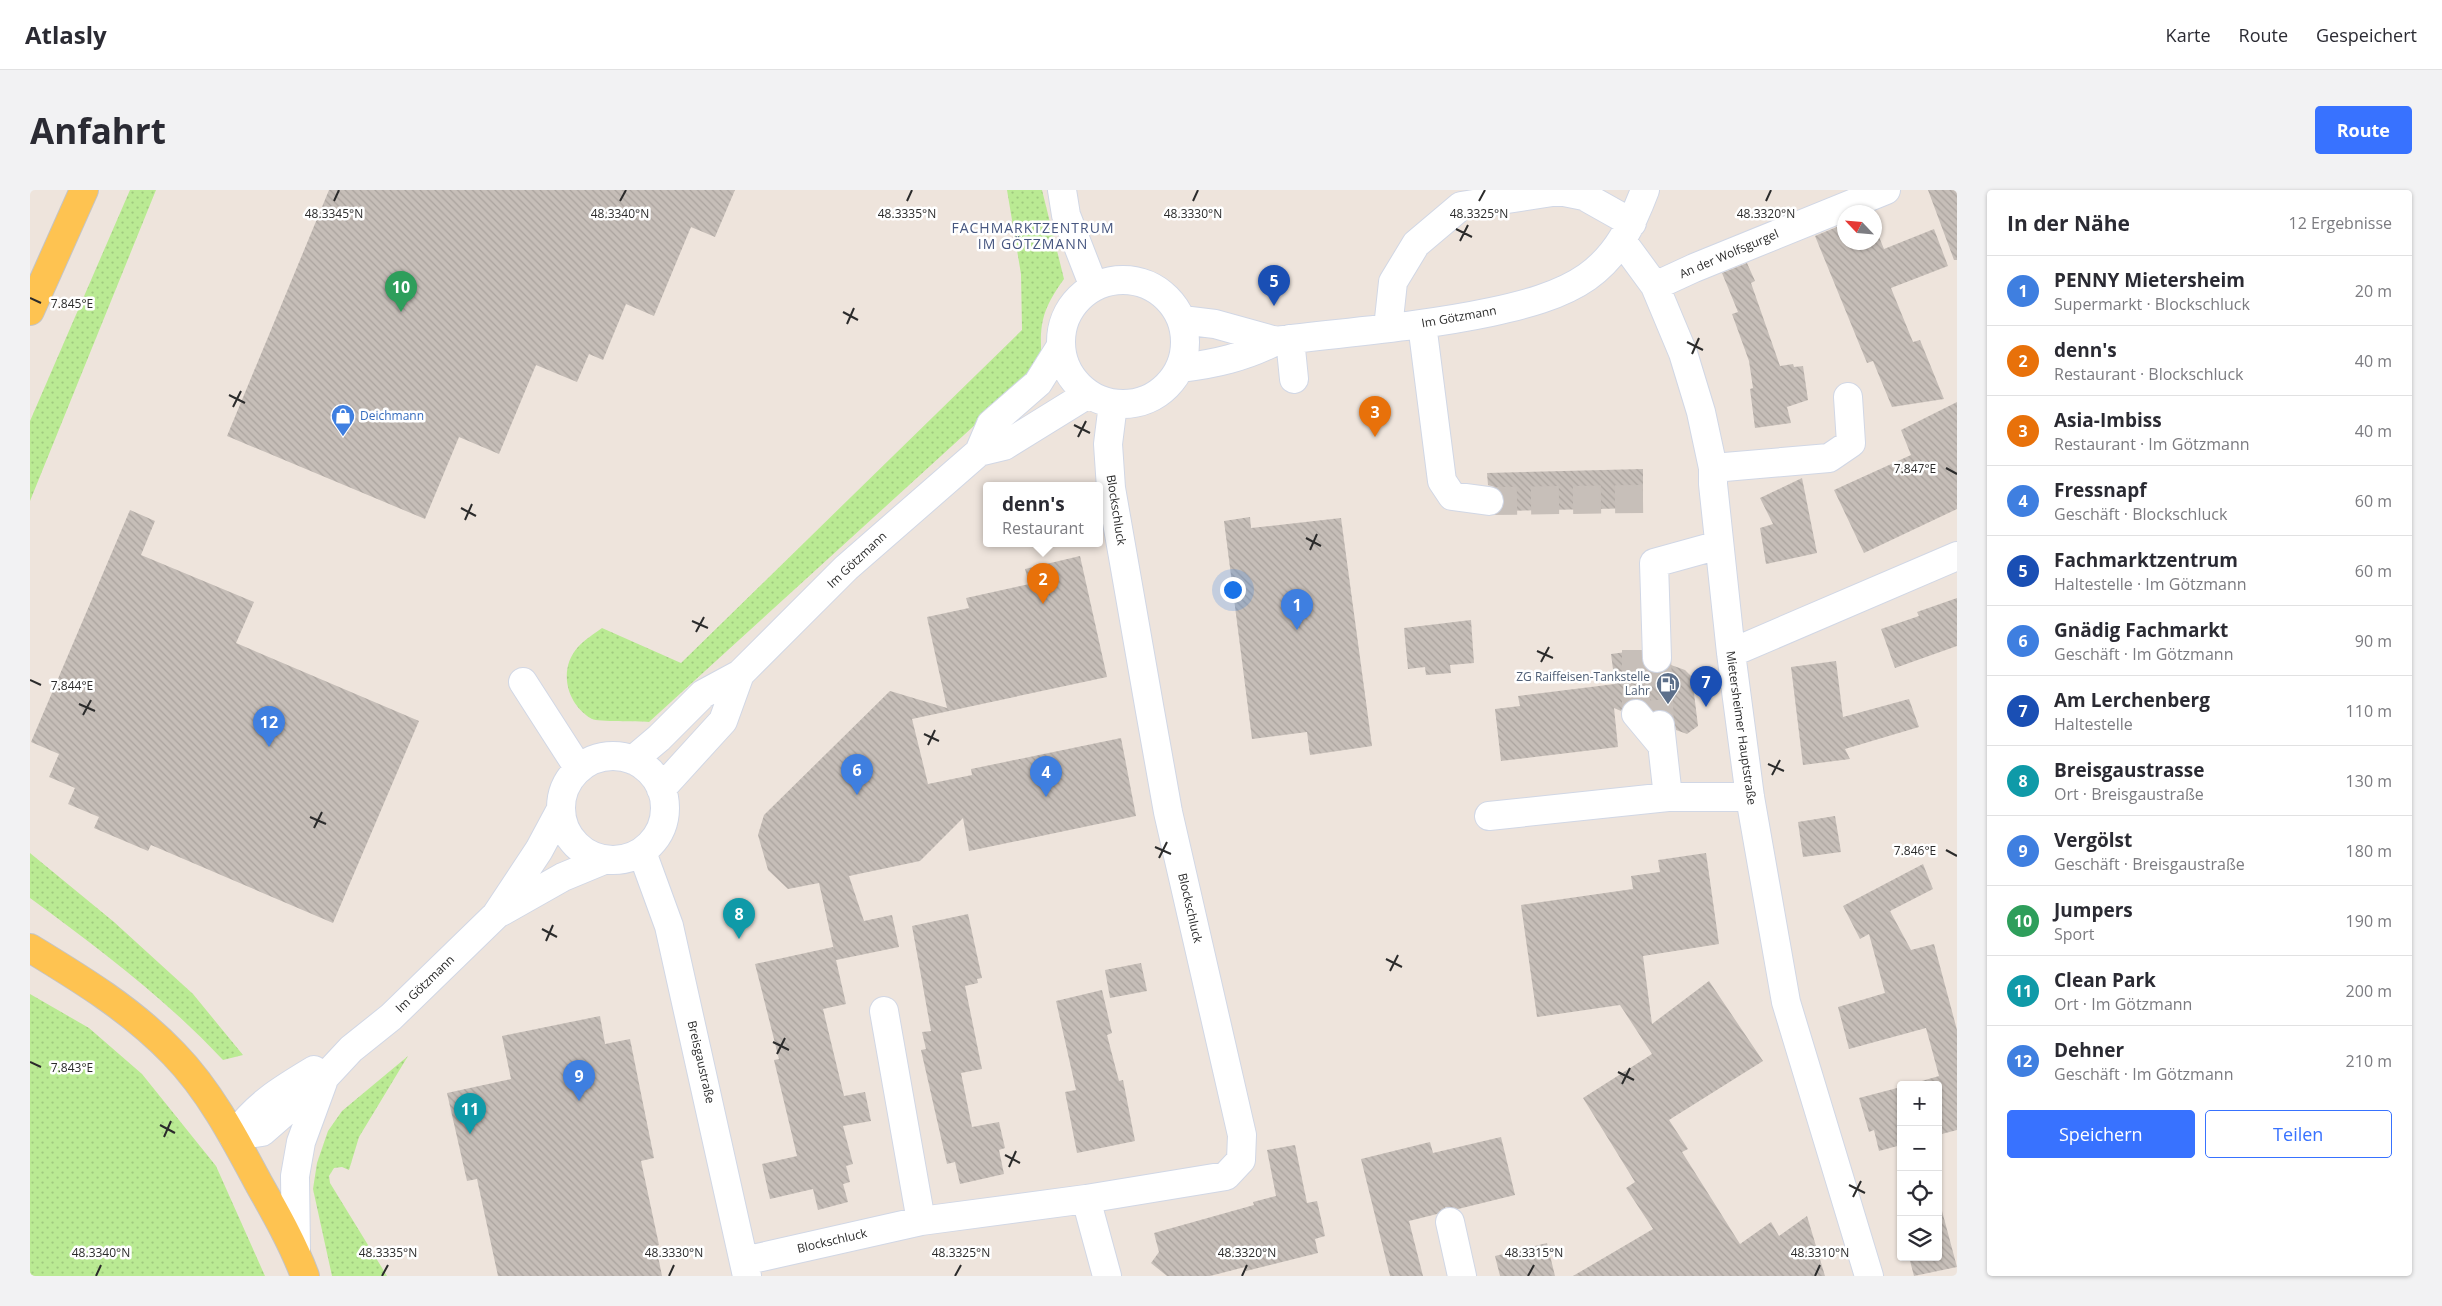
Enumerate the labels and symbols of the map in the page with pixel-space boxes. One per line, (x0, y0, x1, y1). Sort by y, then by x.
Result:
text: 48.3345°N (305, 205, 363, 222)
text: 48.3340°N (591, 205, 649, 222)
text: 48.3335°N (878, 205, 936, 222)
text: 48.3330°N (1164, 205, 1222, 222)
text: 48.3325°N (1450, 205, 1508, 222)
text: 48.3320°N (1737, 205, 1795, 222)
north arrow (1837, 205, 1882, 250)
district label: FACHMARKTZENTRUM IM GÖTZMANN (951, 218, 1115, 253)
street label: An der Wolfsgurgel (1677, 225, 1781, 282)
pin: 5 (1258, 265, 1290, 306)
pin: 10 (385, 271, 417, 312)
text: 7.845°E (51, 295, 93, 312)
street label: Im Götzmann (1420, 302, 1498, 331)
pin: 3 (1359, 396, 1391, 437)
shop icon: Deichmann (330, 403, 356, 437)
place label: Deichmann (360, 407, 424, 424)
text: 7.847°E (1894, 460, 1936, 477)
street label: Blockschluck (1103, 473, 1131, 547)
street label: Im Götzmann (823, 528, 890, 592)
pin: 2 (1027, 563, 1059, 604)
your location (1220, 577, 1246, 603)
pin: 1 (1281, 589, 1313, 630)
street label: Mietersheimer Hauptstraße (1722, 650, 1761, 806)
pin: 7 (1690, 666, 1722, 707)
place label: ZG Raiffeisen-Tankstelle Lahr (1516, 668, 1650, 699)
fuel station icon: ZG Raiffeisen-Tankstelle Lahr (1655, 671, 1681, 705)
text: 7.844°E (51, 677, 93, 694)
pin: 12 (253, 706, 285, 747)
pin: 6 (841, 754, 873, 795)
pin: 4 (1030, 756, 1062, 797)
text: 7.846°E (1894, 842, 1936, 859)
street label: Blockschluck (1174, 871, 1207, 945)
pin: 8 (723, 898, 755, 939)
street label: Im Götzmann (391, 951, 458, 1016)
street label: Breisgaustraße (684, 1019, 719, 1105)
text: 7.843°E (51, 1059, 93, 1076)
pin: 9 (563, 1060, 595, 1101)
pin: 11 (454, 1093, 486, 1134)
street label: Blockschluck (795, 1224, 869, 1257)
text: 48.3340°N (72, 1244, 130, 1261)
text: 48.3335°N (359, 1244, 417, 1261)
text: 48.3330°N (645, 1244, 703, 1261)
text: 48.3325°N (932, 1244, 990, 1261)
text: 48.3320°N (1218, 1244, 1276, 1261)
text: 48.3315°N (1505, 1244, 1563, 1261)
text: 48.3310°N (1791, 1244, 1849, 1261)

